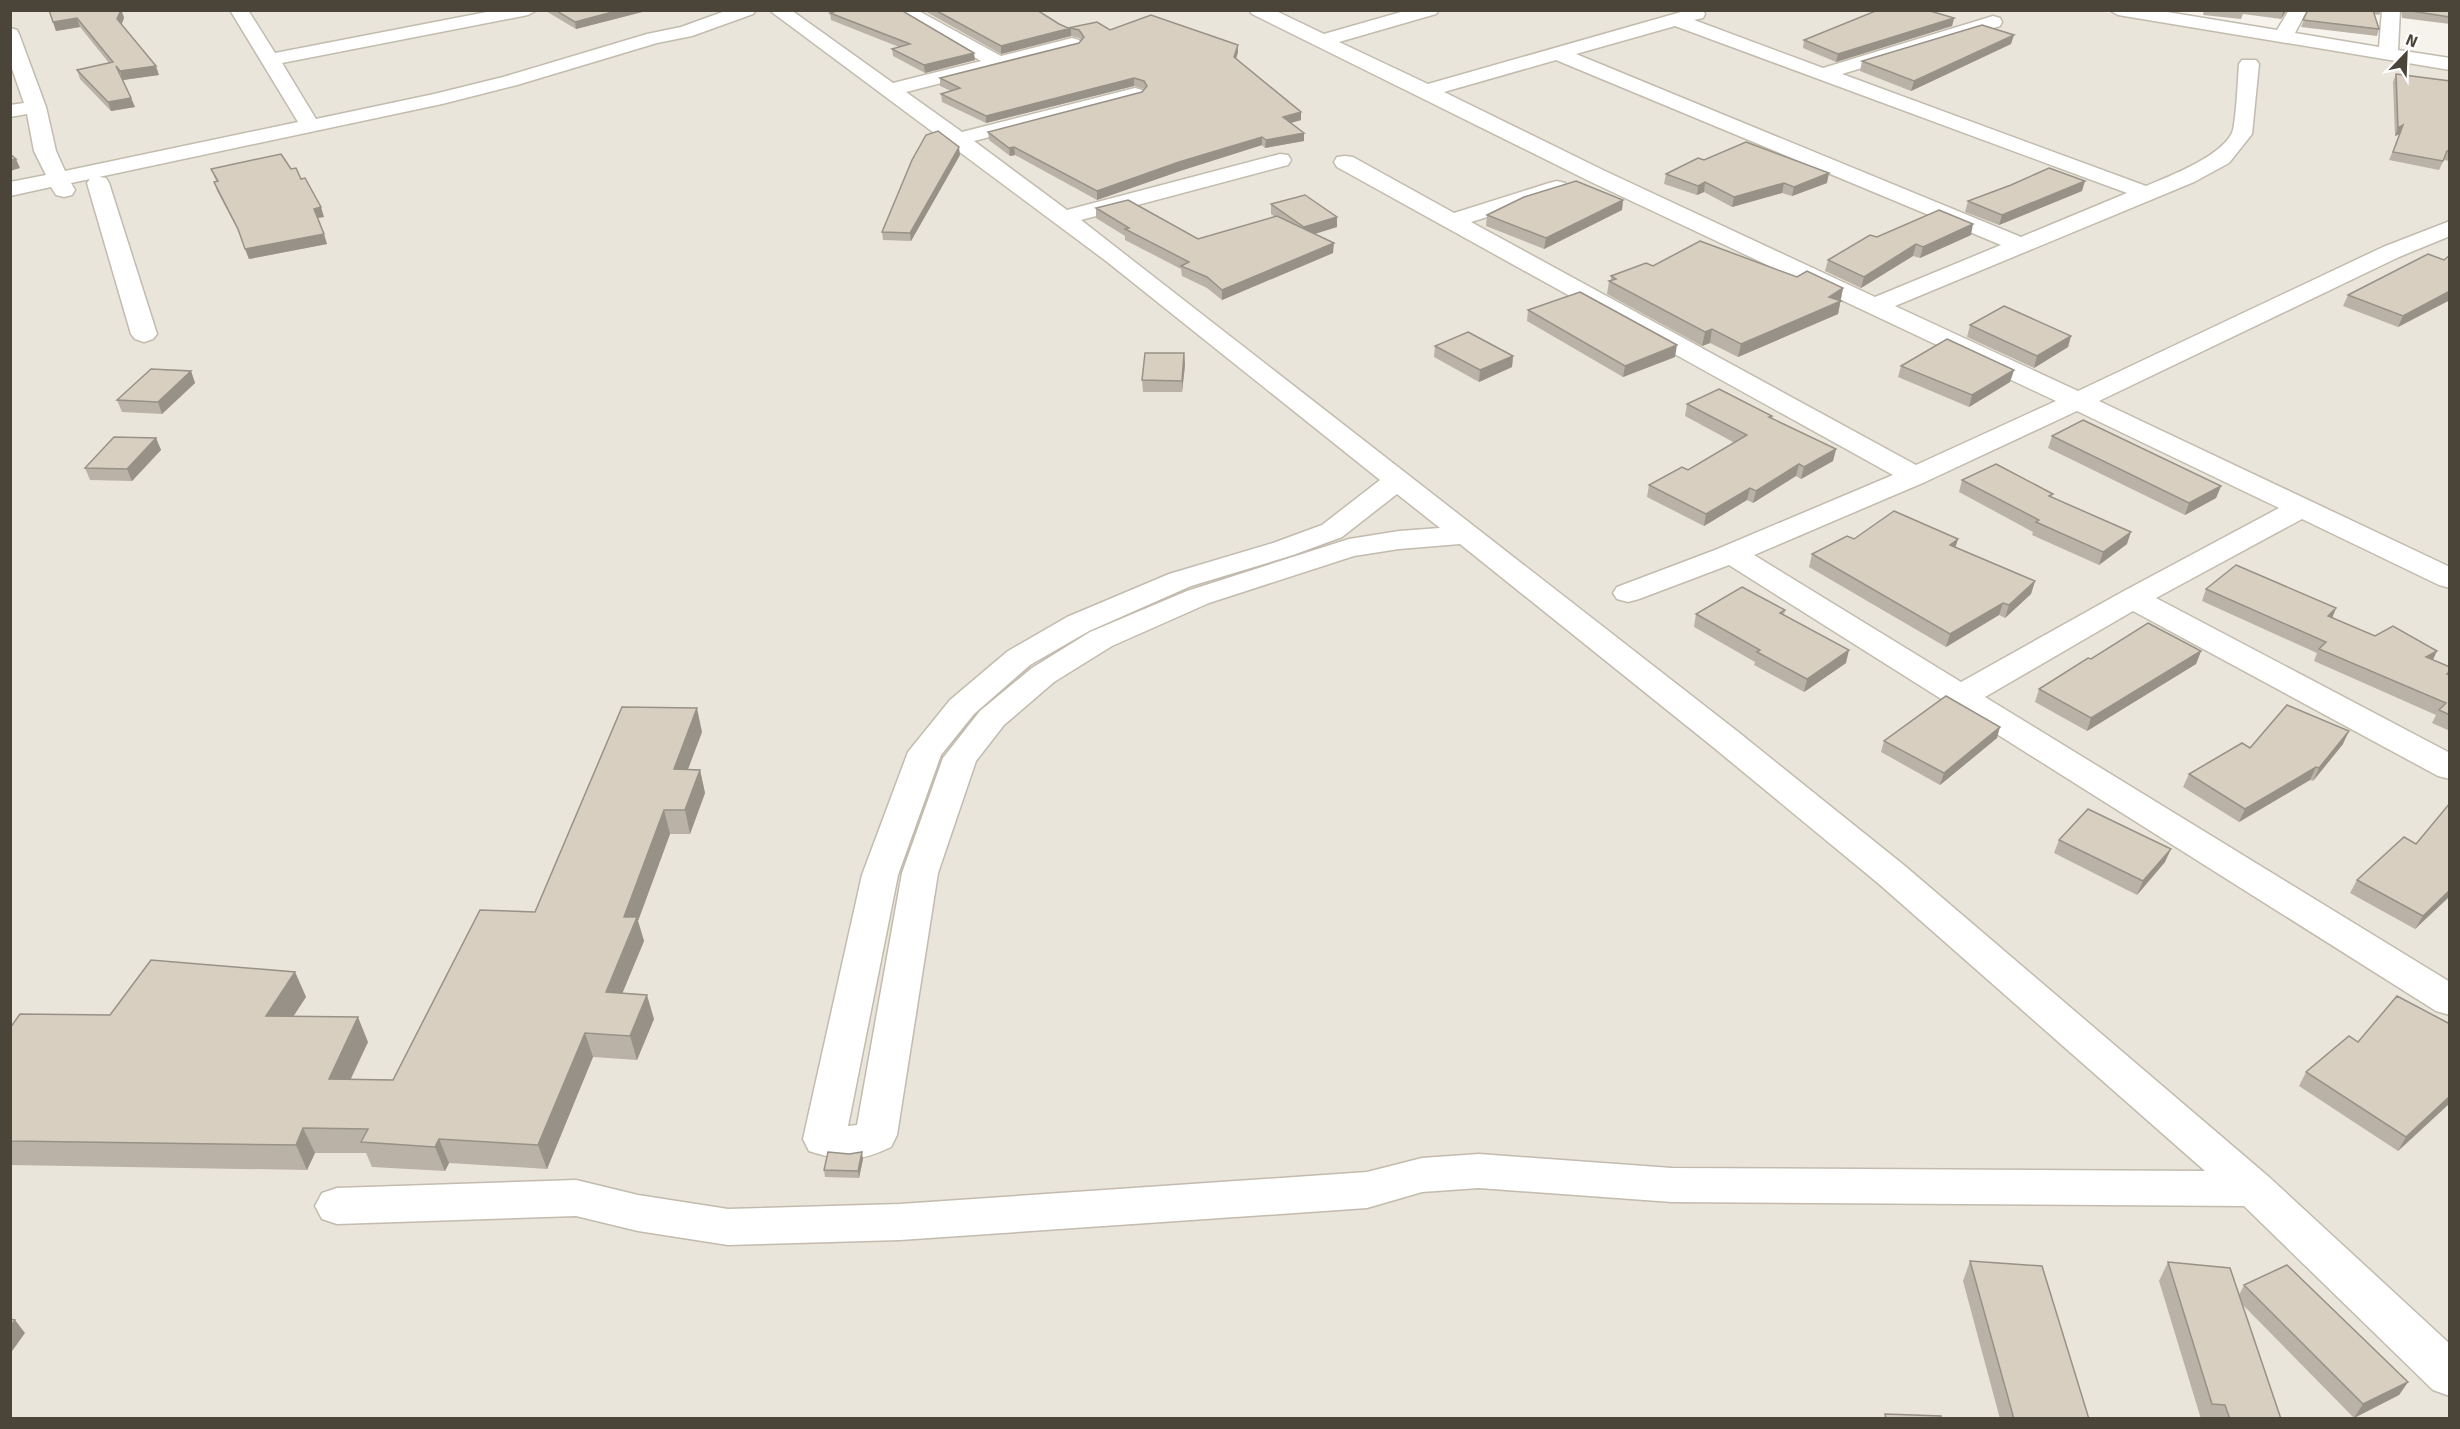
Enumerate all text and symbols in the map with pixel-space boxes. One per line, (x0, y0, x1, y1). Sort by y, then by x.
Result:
north arrow (2376, 24, 2436, 84)
text: N (2402, 30, 2421, 52)

